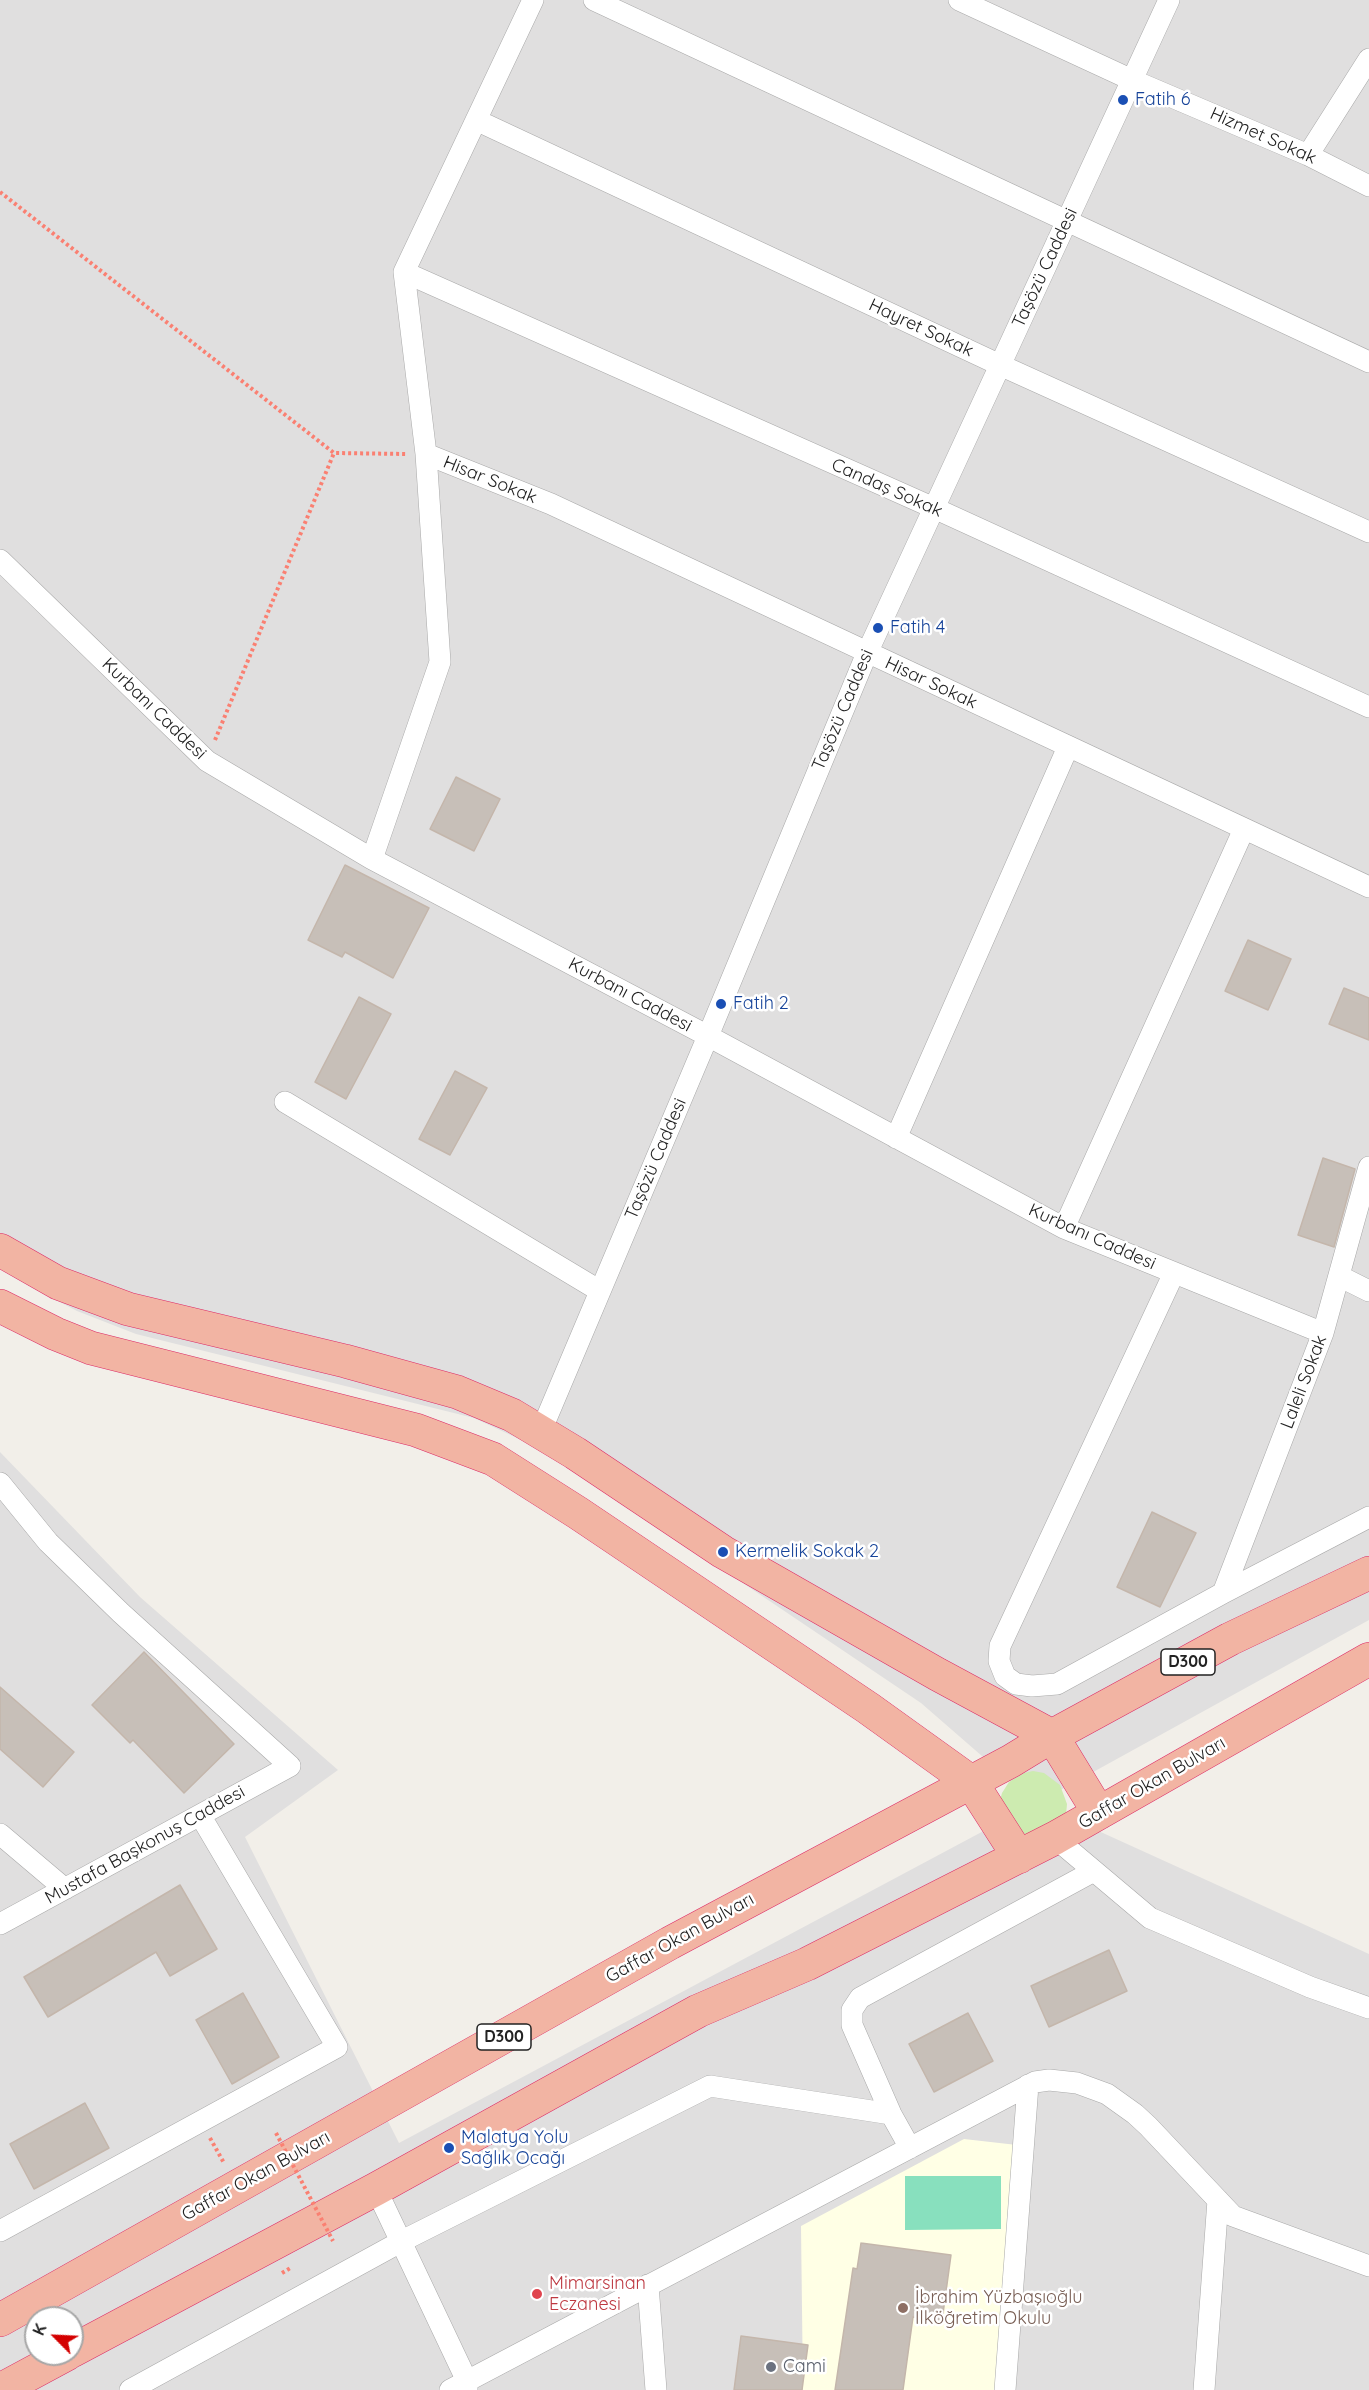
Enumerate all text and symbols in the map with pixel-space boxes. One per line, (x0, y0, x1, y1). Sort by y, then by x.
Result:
place label: Fatih 6 (1135, 89, 1191, 111)
marker: Fatih 6 (1116, 93, 1130, 107)
street label: Hizmet Sokak (1206, 103, 1320, 169)
street label: Taşözü Caddesi (1008, 205, 1082, 331)
street label: Hayret Sokak (865, 294, 977, 362)
street label: Hisar Sokak (440, 451, 540, 509)
street label: Candaş Sokak (828, 454, 946, 522)
place label: Fatih 4 (890, 617, 945, 639)
marker: Fatih 4 (871, 621, 885, 635)
street label: Taşözü Caddesi (808, 646, 878, 774)
street label: Hisar Sokak (881, 652, 981, 714)
street label: Kurbanı Caddesi (97, 654, 211, 764)
street label: Kurbanı Caddesi (564, 953, 696, 1037)
place label: Fatih 2 (733, 993, 789, 1015)
marker: Fatih 2 (714, 997, 728, 1011)
street label: Taşözü Caddesi (621, 1095, 691, 1223)
street label: Kurbanı Caddesi (1025, 1199, 1159, 1275)
street label: Laleli Sokak (1276, 1332, 1332, 1432)
place label: Kermelik Sokak 2 (735, 1541, 879, 1563)
marker: Kermelik Sokak 2 (716, 1545, 730, 1559)
road number: D300 (1161, 1649, 1215, 1675)
street label: Gaffar Okan Bulvarı (1075, 1732, 1229, 1834)
street label: Mustafa Başkonuş Caddesi (41, 1781, 249, 1909)
street label: Gaffar Okan Bulvarı (602, 1888, 758, 1988)
road number: D300 (477, 2024, 531, 2050)
street label: Gaffar Okan Bulvarı (178, 2126, 334, 2226)
place label: Malatya Yolu Sağlık Ocağı (461, 2127, 568, 2170)
marker: Malatya Yolu Sağlık Ocağı (442, 2141, 456, 2155)
place label: Mimarsinan Eczanesi (549, 2273, 646, 2316)
marker: Mimarsinan Eczanesi (530, 2287, 544, 2301)
place label: İbrahim Yüzbaşıoğlu İlköğretim Okulu (915, 2287, 1083, 2330)
marker: İbrahim Yüzbaşıoğlu İlköğretim Okulu (896, 2301, 910, 2315)
north arrow (24, 2306, 84, 2366)
text: K (28, 2321, 51, 2338)
place label: Cami (783, 2356, 826, 2378)
marker: Cami (764, 2360, 778, 2374)

